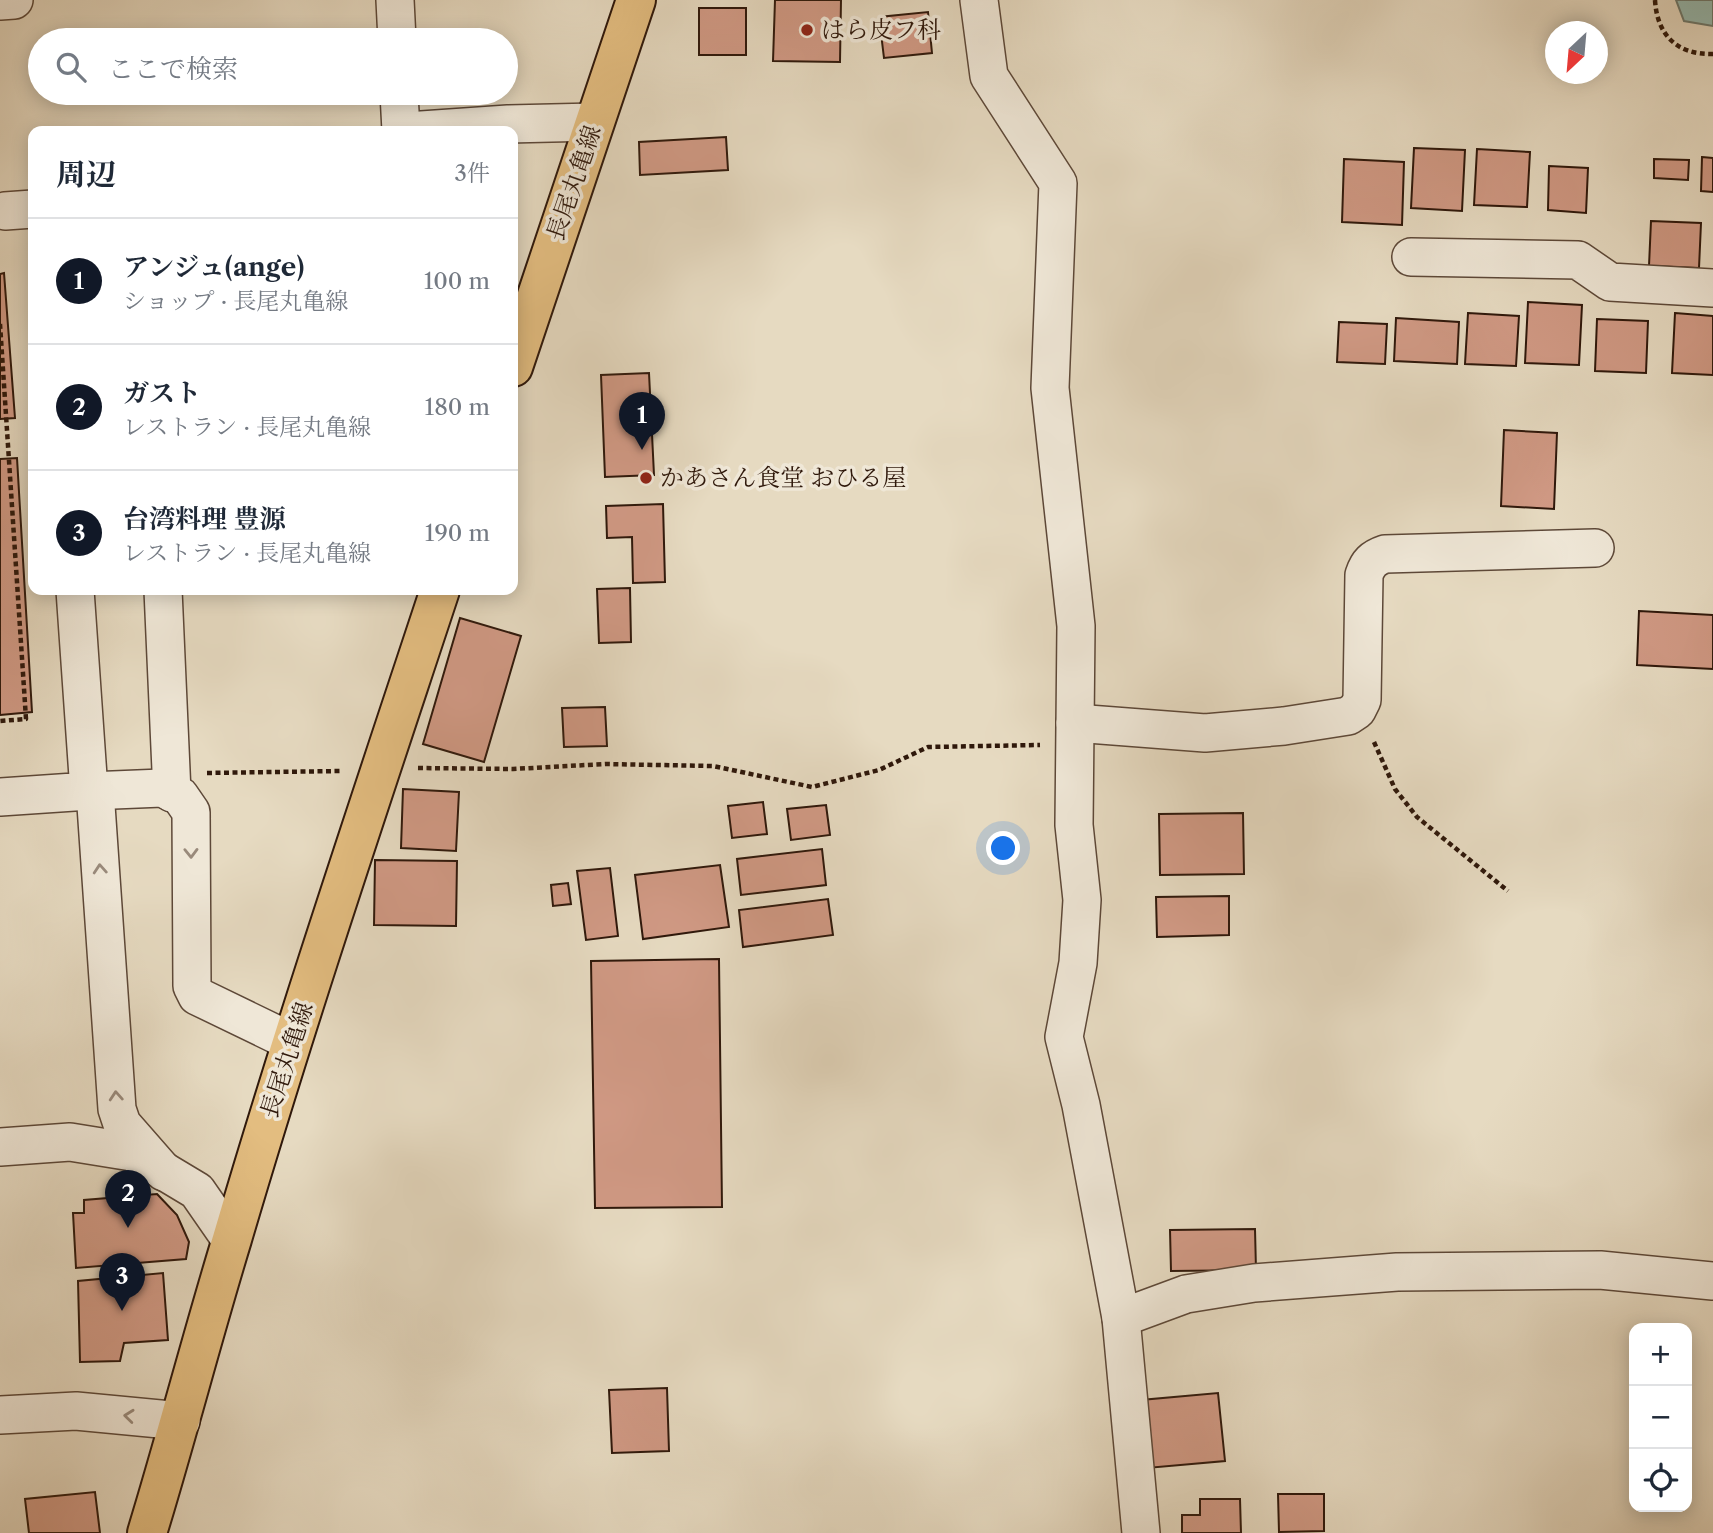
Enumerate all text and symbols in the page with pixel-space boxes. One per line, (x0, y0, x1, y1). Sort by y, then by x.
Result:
place label: はら皮フ科 (821, 15, 941, 44)
north arrow (1545, 21, 1608, 84)
marker: はら皮フ科 (799, 22, 815, 38)
search box (28, 28, 518, 105)
icon: search (52, 48, 90, 86)
text: ここで検索 (108, 53, 238, 85)
street label: 長尾丸亀線 (540, 121, 607, 244)
text: 周辺 (56, 156, 116, 193)
text: 3件 (454, 159, 490, 187)
text: アンジュ(ange) (123, 251, 304, 283)
text: 1 (74, 267, 84, 295)
text: 100 m (424, 267, 490, 295)
text: ショップ · 長尾丸亀線 (123, 287, 348, 315)
text: ガスト (123, 377, 201, 409)
pin: 1 (619, 392, 665, 450)
text: 2 (72, 393, 86, 421)
text: 180 m (425, 393, 490, 421)
text: レストラン · 長尾丸亀線 (123, 413, 371, 441)
place label: かあさん食堂 おひる屋 (660, 463, 906, 492)
marker: かあさん食堂 おひる屋 (638, 470, 654, 486)
text: 台湾料理 豊源 (123, 503, 286, 535)
text: 3 (73, 519, 86, 547)
text: 190 m (425, 519, 490, 547)
text: レストラン · 長尾丸亀線 (123, 539, 371, 567)
your location (986, 831, 1020, 865)
one-way arrow (183, 848, 199, 859)
one-way arrow (93, 864, 108, 875)
street label: 長尾丸亀線 (254, 998, 319, 1121)
one-way arrow (109, 1091, 124, 1102)
pin: 2 (105, 1170, 151, 1228)
pin: 3 (99, 1253, 145, 1311)
map controls (1629, 1323, 1692, 1512)
button: + (1629, 1323, 1692, 1386)
button: − (1629, 1386, 1692, 1449)
one-way arrow (123, 1409, 134, 1424)
button: locate (1629, 1449, 1692, 1512)

